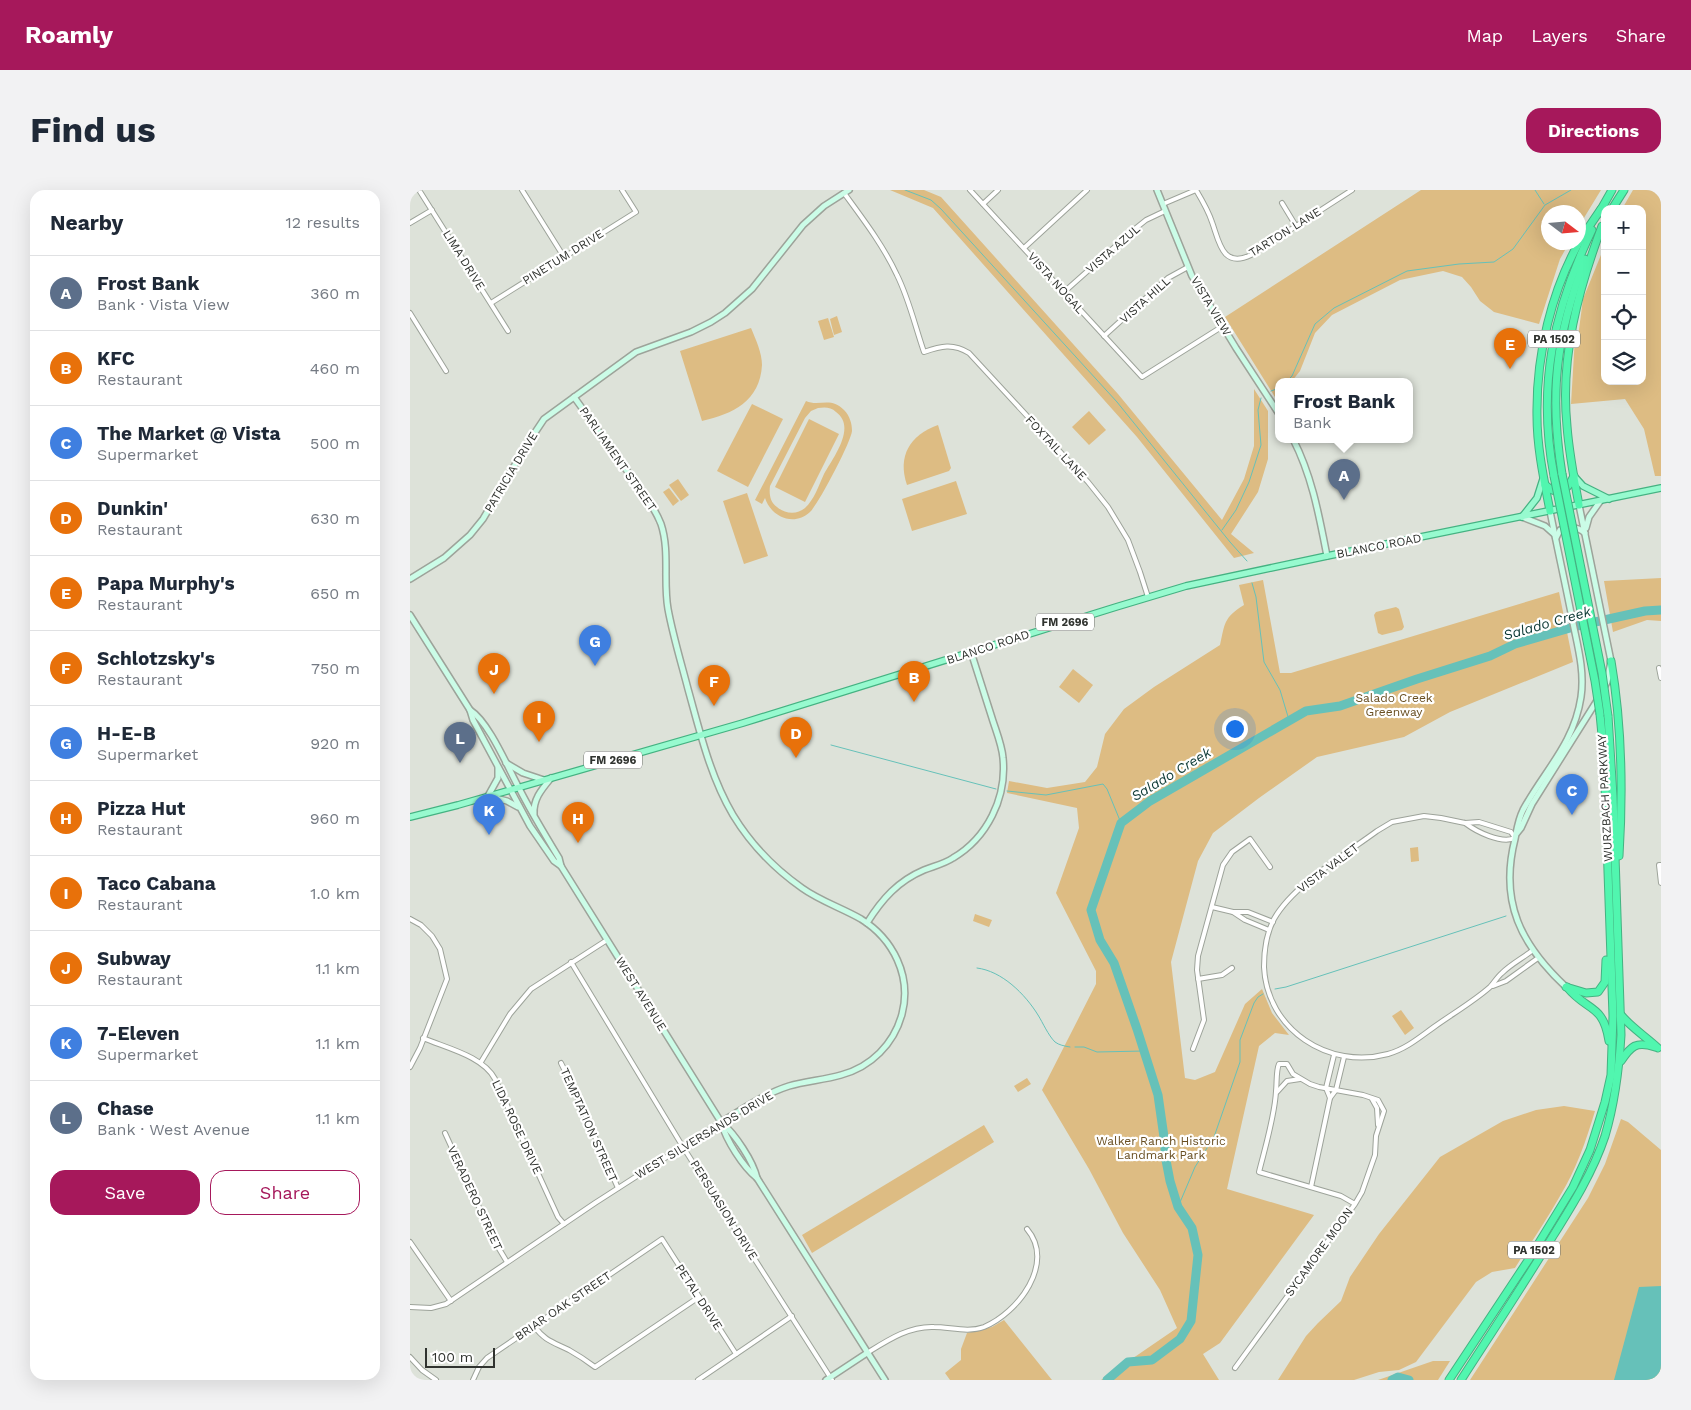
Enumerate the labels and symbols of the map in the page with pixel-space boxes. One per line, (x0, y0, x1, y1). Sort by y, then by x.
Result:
street label: TARTON LANE (1246, 204, 1324, 260)
north arrow (1541, 205, 1586, 250)
street label: VISTA AZUL (1083, 222, 1143, 276)
street label: PINETUM DRIVE (520, 226, 606, 288)
street label: LIMA DRIVE (440, 227, 488, 293)
street label: VISTA NOGAL (1025, 249, 1087, 317)
street label: VISTA HILL (1117, 274, 1173, 326)
street label: VISTA VIEW (1188, 274, 1234, 338)
pin: E (1494, 328, 1526, 369)
road number: PA 1502 (1528, 330, 1580, 348)
street label: PARLIAMENT STREET (577, 404, 659, 514)
street label: FOXTAIL LANE (1023, 413, 1090, 483)
street label: PATRICIA DRIVE (481, 429, 541, 515)
pin: A (1328, 459, 1360, 500)
street label: BLANCO ROAD (1335, 531, 1423, 561)
water label: Salado Creek (1501, 603, 1593, 643)
road number: FM 2696 (1036, 614, 1094, 631)
pin: G (579, 625, 611, 666)
street label: BLANCO ROAD (945, 627, 1031, 667)
pin: J (478, 653, 510, 694)
pin: B (898, 661, 930, 702)
pin: F (698, 665, 730, 706)
park label: Salado Creek Greenway (1355, 691, 1433, 719)
pin: I (523, 701, 555, 742)
your location (1222, 716, 1248, 742)
pin: D (780, 717, 812, 758)
pin: L (444, 722, 476, 763)
street label: WURZBACH PARKWAY (1595, 734, 1615, 862)
water label: Salado Creek (1128, 744, 1214, 804)
road number: FM 2696 (584, 752, 642, 768)
pin: C (1556, 774, 1588, 815)
pin: K (473, 794, 505, 835)
pin: H (562, 802, 594, 843)
street label: VISTA VALET (1295, 840, 1361, 896)
street label: WEST AVENUE (613, 954, 670, 1034)
street label: TEMPTATION STREET (558, 1066, 620, 1184)
street label: LIDA ROSE DRIVE (489, 1078, 545, 1177)
street label: WEST SILVERSANDS DRIVE (632, 1088, 776, 1182)
park label: Walker Ranch Historic Landmark Park (1096, 1134, 1226, 1162)
street label: VERADERO STREET (445, 1143, 505, 1253)
street label: PERSUASION DRIVE (687, 1157, 761, 1263)
street label: SYCAMORE MOON (1282, 1205, 1356, 1299)
road number: PA 1502 (1508, 1242, 1560, 1258)
street label: PETAL DRIVE (673, 1261, 726, 1333)
street label: BRIAR OAK STREET (512, 1269, 614, 1343)
scale bar (425, 1345, 495, 1368)

